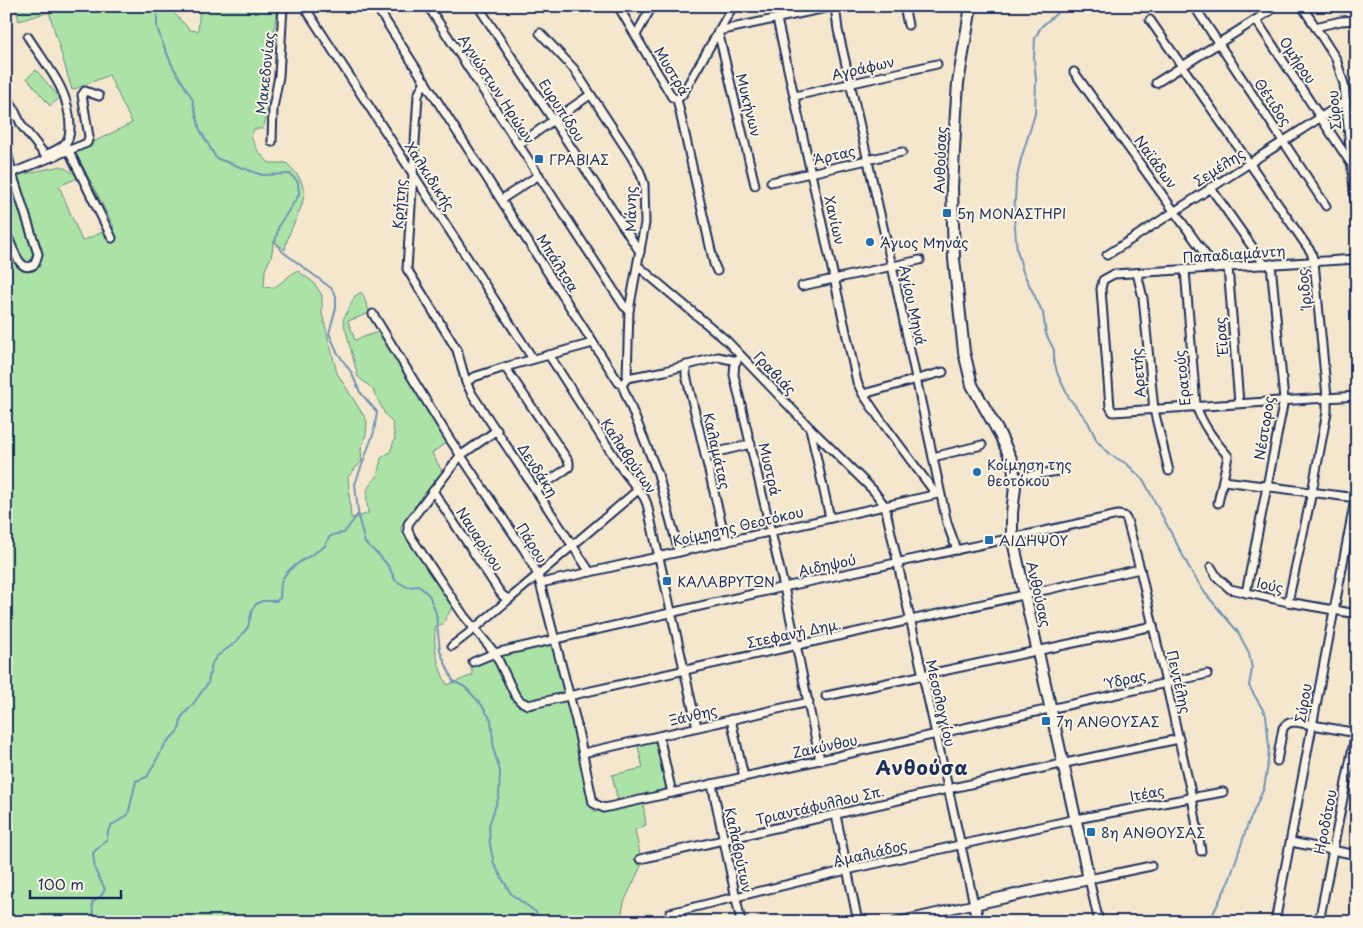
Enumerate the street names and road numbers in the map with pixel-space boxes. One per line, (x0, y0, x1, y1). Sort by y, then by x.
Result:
street label: Αγνώστων Ηρώων (454, 30, 540, 148)
street label: Μακεδονίας (250, 31, 280, 115)
street label: Ομήρου (1275, 32, 1321, 88)
street label: Μυστρά (649, 43, 695, 99)
street label: Αγράφων (829, 51, 897, 85)
street label: Μυκήνων (731, 71, 767, 139)
street label: Ευρυπίδου (534, 74, 590, 146)
street label: Θέτιδος (1249, 74, 1297, 130)
street label: Σύρου (1322, 89, 1346, 131)
street label: Ανθούσας (928, 126, 952, 194)
street label: Ναϊάδων (1130, 131, 1182, 193)
street label: Χαλκιδικής (400, 137, 460, 215)
street label: Άρτας (811, 140, 857, 170)
street label: Σεμέλης (1189, 143, 1249, 191)
street label: Κρήτης (387, 178, 411, 230)
street label: Μάνης (620, 186, 641, 232)
street label: Χανίων (819, 193, 851, 247)
street label: Μπάλτσα (532, 230, 584, 296)
street label: Παπαδιαμάντη (1182, 240, 1286, 268)
street label: Αγίου Μηνά (894, 263, 932, 347)
street label: Ίριδος (1291, 268, 1317, 312)
street label: Έϊρας (1209, 316, 1233, 358)
street label: Γραβιάς (749, 346, 801, 400)
street label: Αρετής (1125, 347, 1151, 399)
street label: Ερατούς (1169, 349, 1195, 407)
street label: Νέστορος (1249, 394, 1279, 462)
street label: Καλαμάτας (698, 411, 736, 491)
street label: Καλαβρύτων (596, 414, 662, 498)
street label: Δενδάκη (513, 439, 563, 501)
street label: Μυστρά (754, 440, 786, 498)
street label: Κοίμησης Θεοτόκου (670, 501, 806, 551)
street label: Ναυαρίνου (451, 503, 509, 575)
street label: Πάρου (512, 519, 552, 567)
street label: Αιδηψού (796, 549, 858, 581)
street label: Ανθούσας (1021, 559, 1057, 629)
street label: Ιούς (1255, 572, 1285, 598)
street label: Στεφανή Δημ. (745, 613, 843, 653)
street label: Πεντέλης (1162, 648, 1196, 716)
street label: Μεσολογγίου (921, 657, 961, 749)
street label: Ύδρας (1101, 664, 1148, 694)
street label: Σύρου (1289, 682, 1317, 724)
street label: Ξάνθης (667, 699, 719, 731)
street label: Ζακύνθου (791, 729, 859, 763)
street label: Ιτέας (1128, 779, 1166, 807)
street label: Τριαντάφυλλου Σπ. (754, 780, 886, 830)
street label: Ηροδότου (1308, 788, 1342, 856)
street label: Καλαβρύτων (720, 805, 758, 895)
street label: Αμαλιάδος (831, 834, 909, 872)

